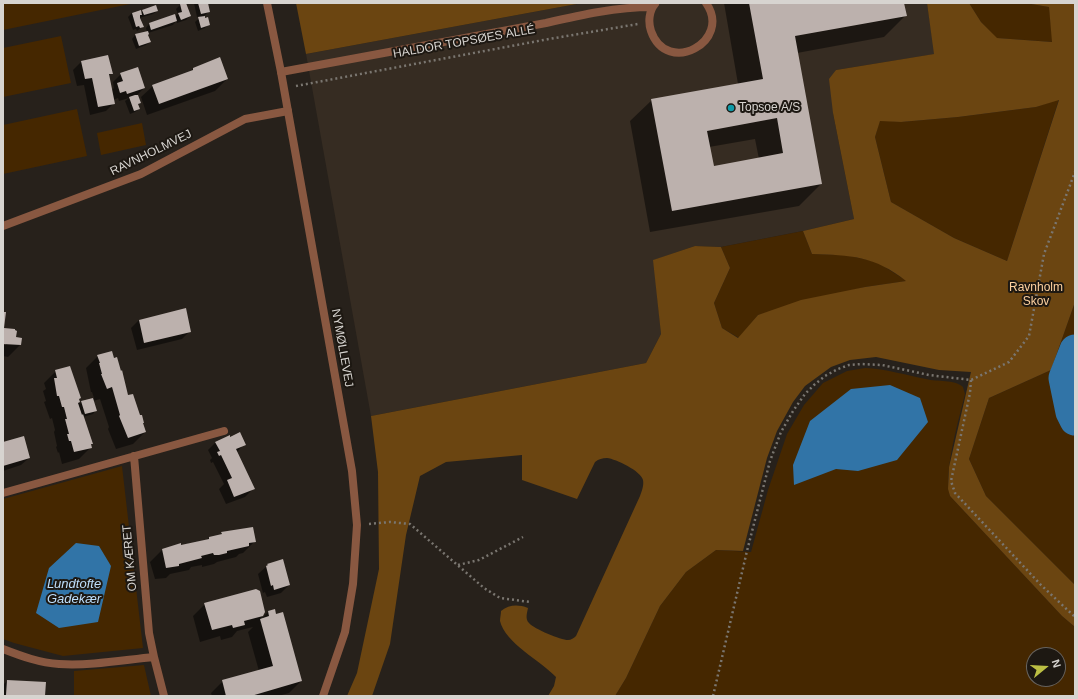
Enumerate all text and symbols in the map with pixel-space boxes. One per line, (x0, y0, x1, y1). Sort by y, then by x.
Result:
street label: HALDOR TOPSØES ALLÉ (392, 22, 536, 62)
place label: Topsoe A/S (739, 101, 800, 115)
marker: Topsoe A/S (726, 103, 736, 113)
street label: RAVNHOLMVEJ (108, 127, 194, 179)
park label: Ravnholm Skov (1009, 281, 1063, 309)
street label: NYMØLLEVEJ (328, 308, 356, 388)
street label: OM KÆRET (120, 524, 140, 592)
water label: Lundtofte Gadekær (47, 576, 101, 607)
north arrow (1026, 647, 1066, 687)
text: N (1050, 658, 1063, 669)

